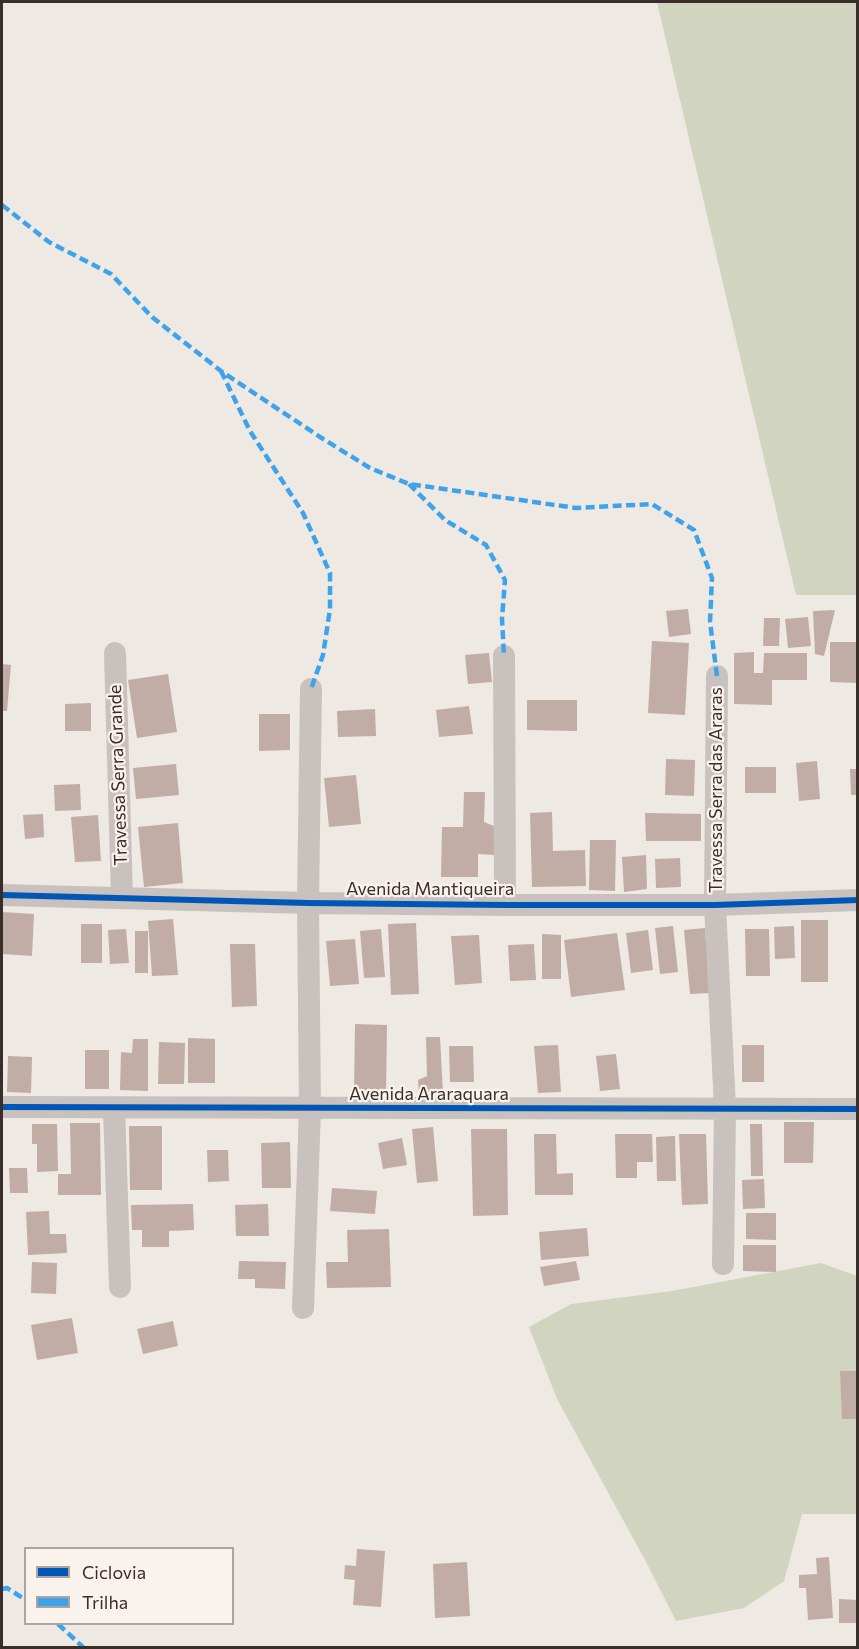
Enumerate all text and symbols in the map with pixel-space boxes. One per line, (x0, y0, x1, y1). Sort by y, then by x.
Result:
street label: Travessa Serra Grande (104, 684, 132, 866)
street label: Travessa Serra das Araras (705, 687, 727, 893)
street label: Avenida Mantiqueira (346, 878, 514, 900)
street label: Avenida Araraquara (349, 1083, 509, 1105)
legend (24, 1547, 234, 1625)
text: Ciclovia (82, 1561, 146, 1583)
text: Trilha (82, 1591, 128, 1613)

